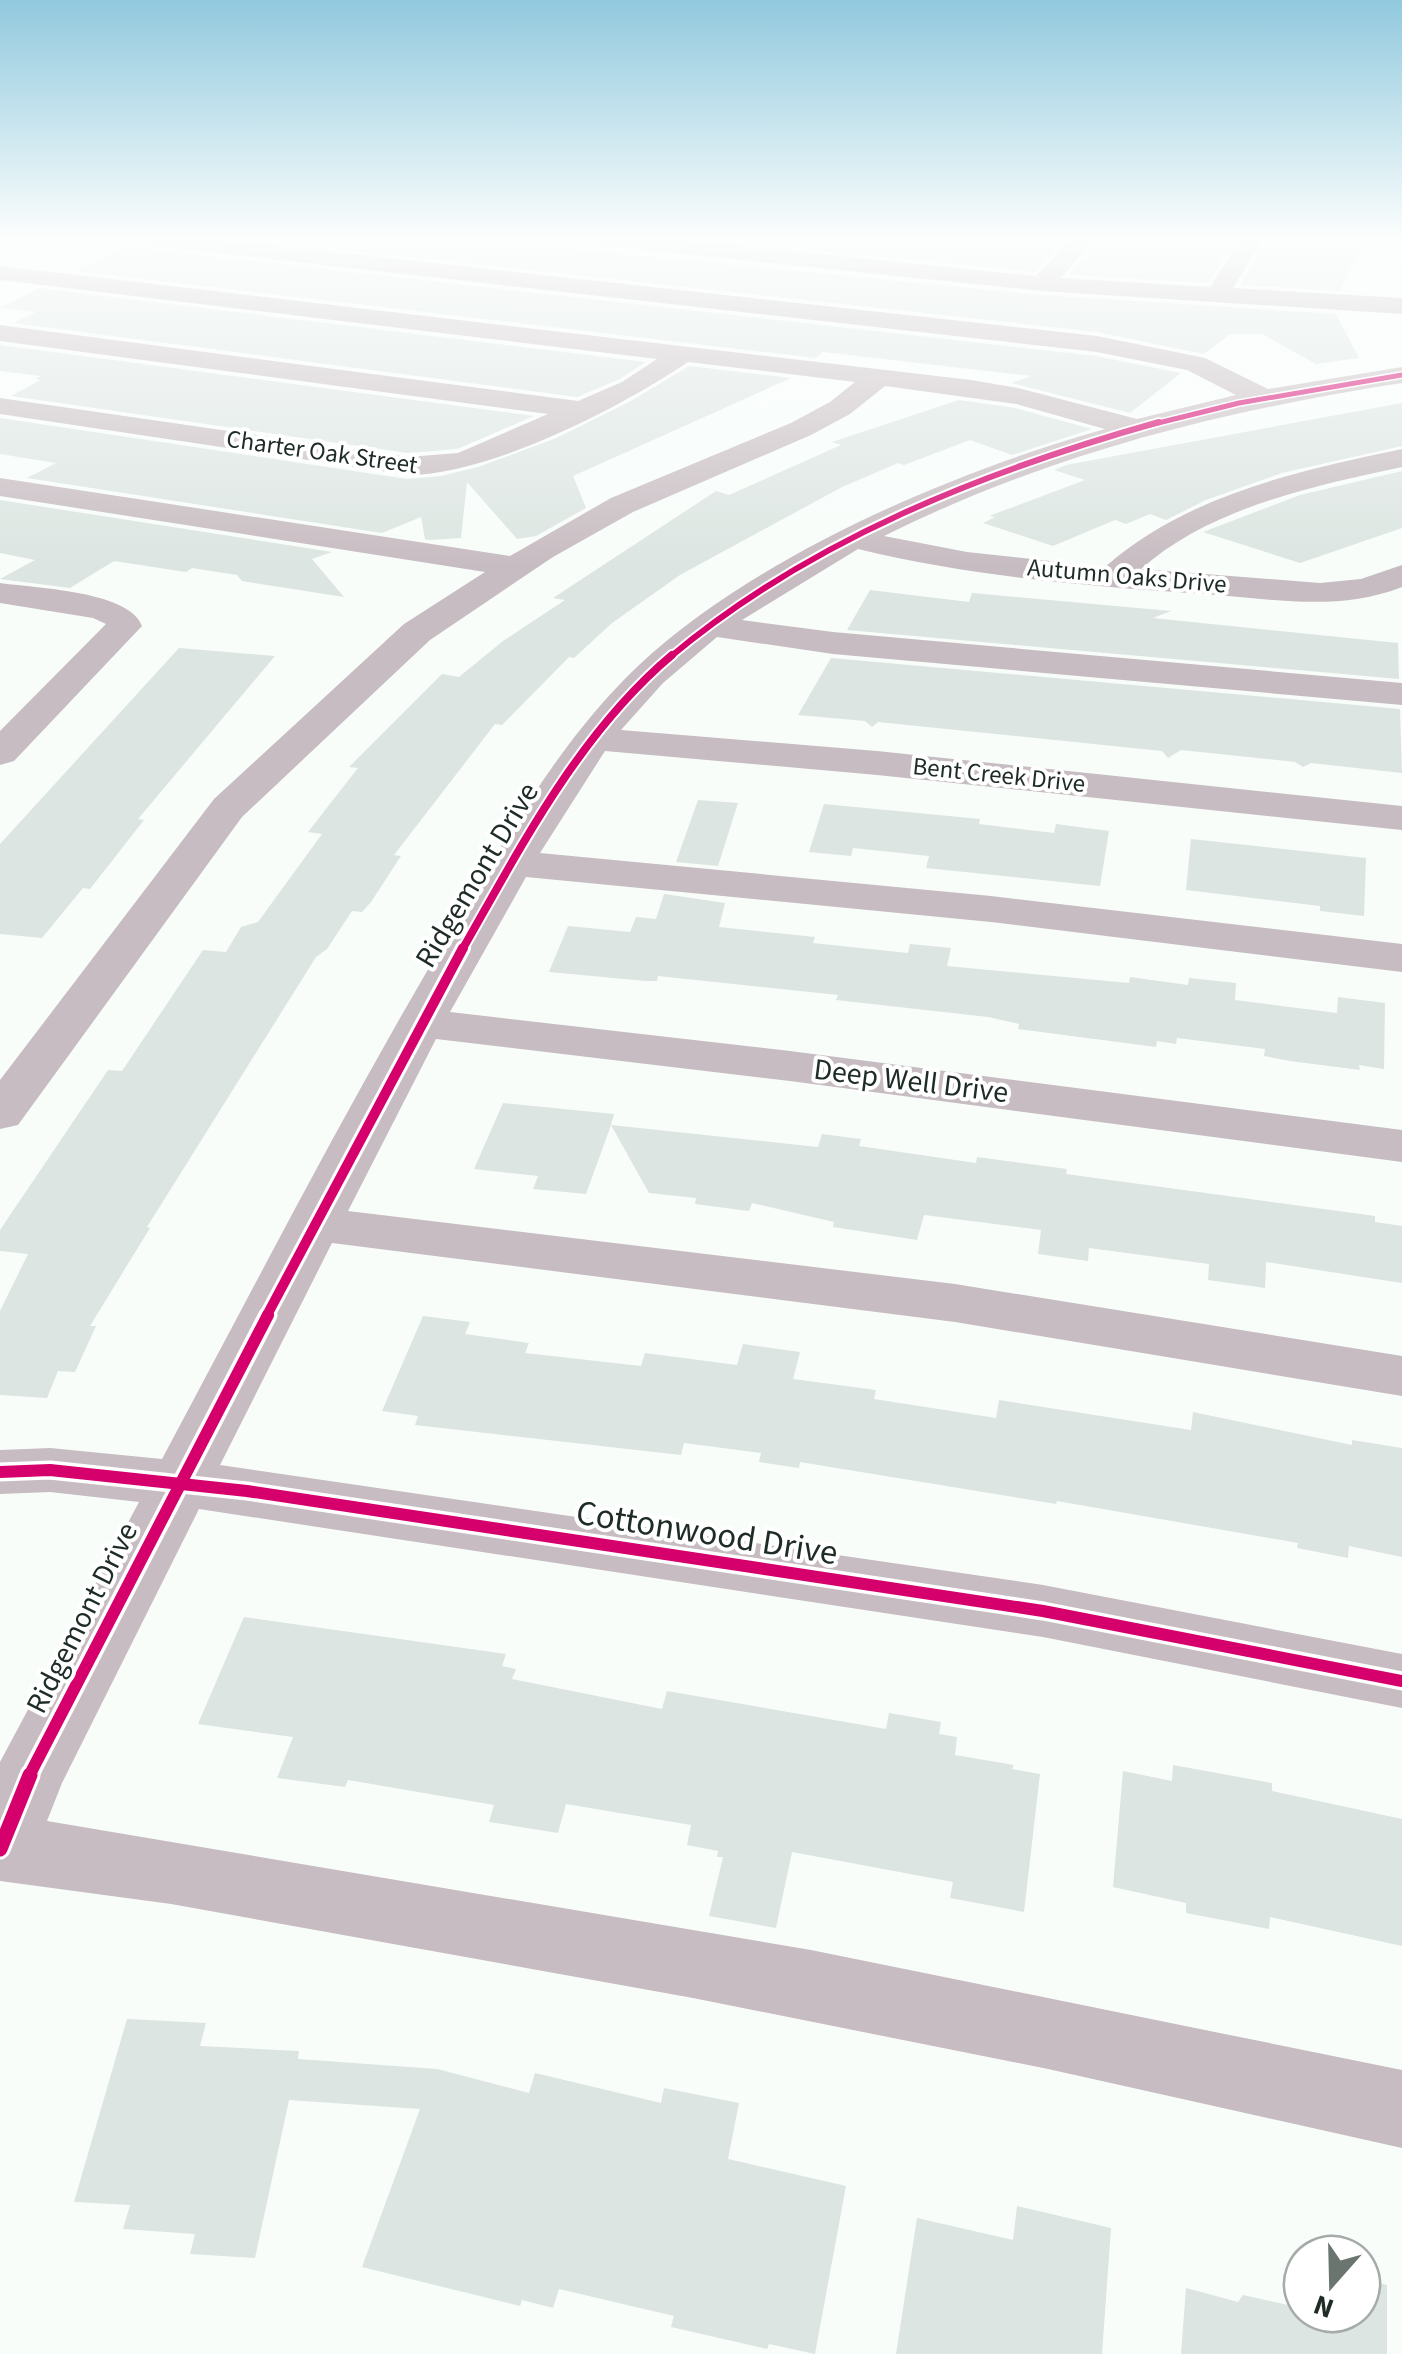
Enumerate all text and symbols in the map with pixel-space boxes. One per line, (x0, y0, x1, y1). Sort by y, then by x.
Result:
street label: Charter Oak Street (224, 421, 420, 483)
street label: Autumn Oaks Drive (1026, 549, 1228, 603)
street label: Bent Creek Drive (911, 748, 1087, 802)
street label: Ridgemont Drive (405, 774, 549, 976)
street label: Deep Well Drive (811, 1048, 1011, 1114)
street label: Cottonwood Drive (573, 1488, 841, 1578)
street label: Ridgemont Drive (15, 1515, 149, 1721)
north arrow (1282, 2234, 1382, 2334)
text: N (1308, 2285, 1339, 2329)

